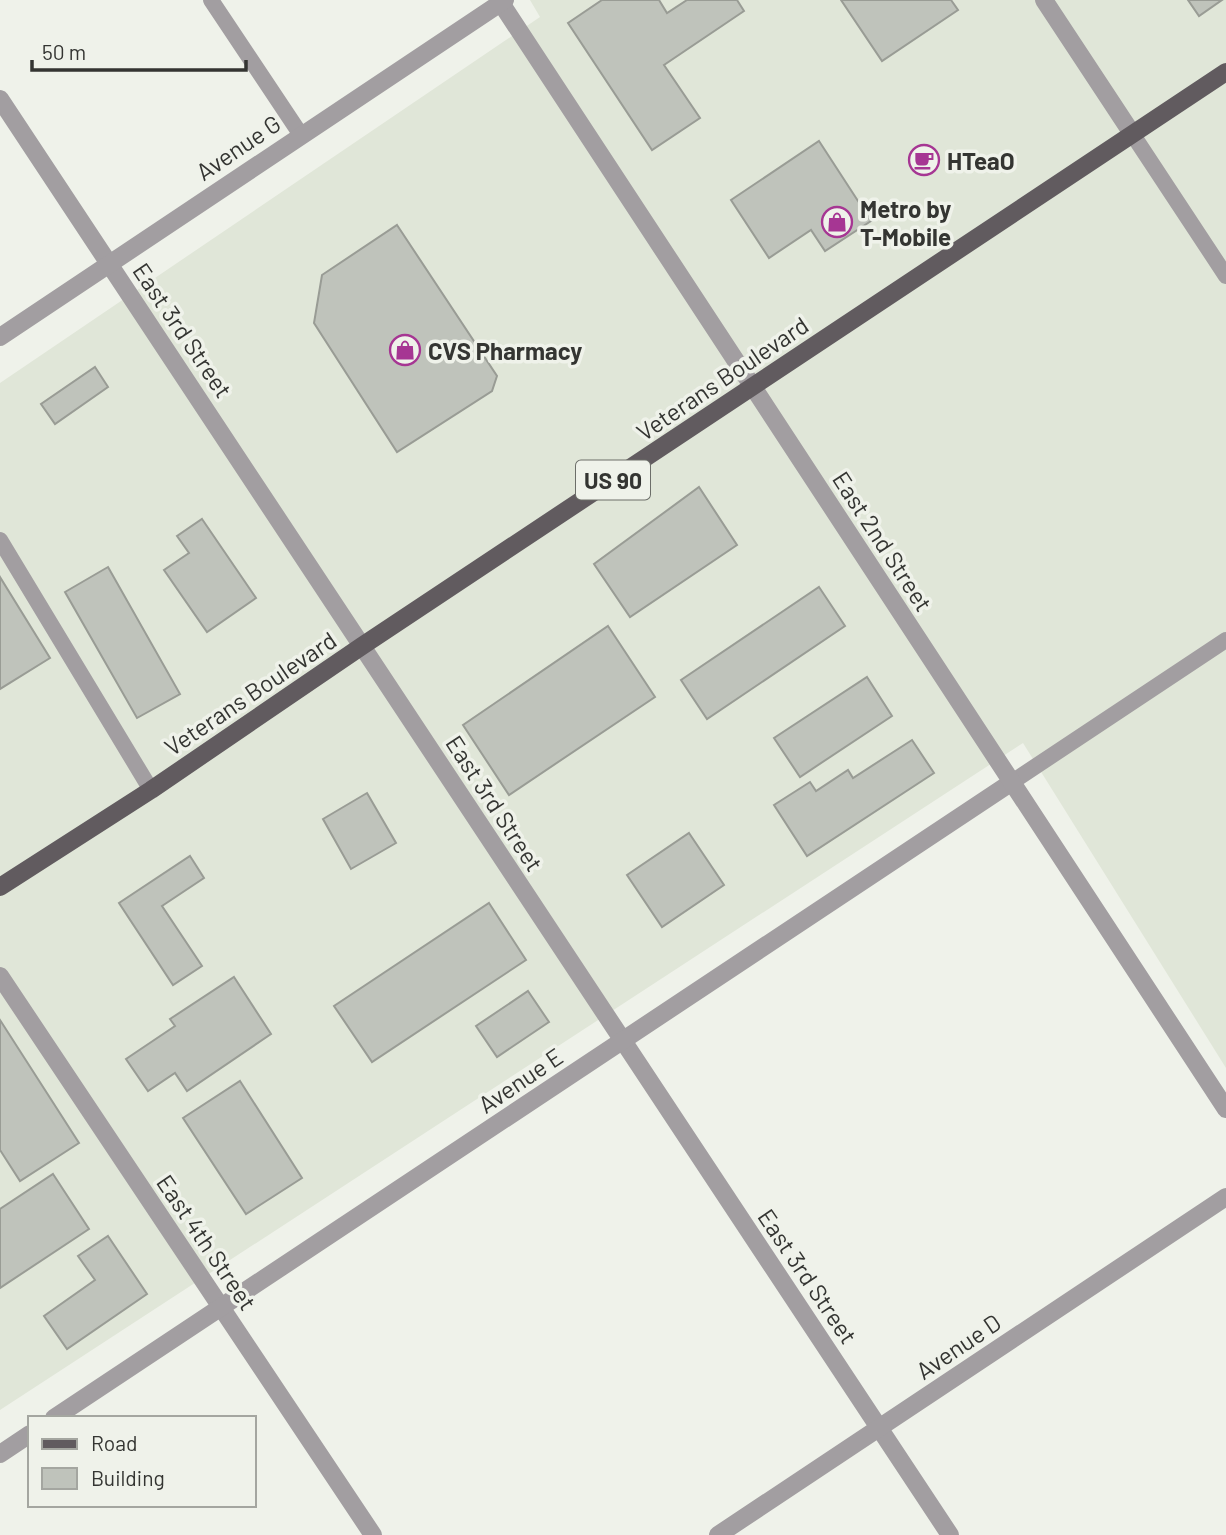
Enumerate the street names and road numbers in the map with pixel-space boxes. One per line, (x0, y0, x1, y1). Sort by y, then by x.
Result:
street label: Avenue G (190, 108, 286, 186)
street label: East 3rd Street (127, 257, 239, 403)
street label: Veterans Boulevard (631, 310, 813, 446)
road number: US 90 (576, 460, 650, 500)
street label: East 2nd Street (827, 466, 939, 616)
street label: Veterans Boulevard (159, 625, 341, 761)
street label: East 3rd Street (440, 730, 550, 876)
street label: Avenue E (472, 1041, 568, 1119)
street label: East 4th Street (151, 1169, 263, 1315)
street label: East 3rd Street (752, 1203, 864, 1349)
street label: Avenue D (910, 1307, 1006, 1385)

